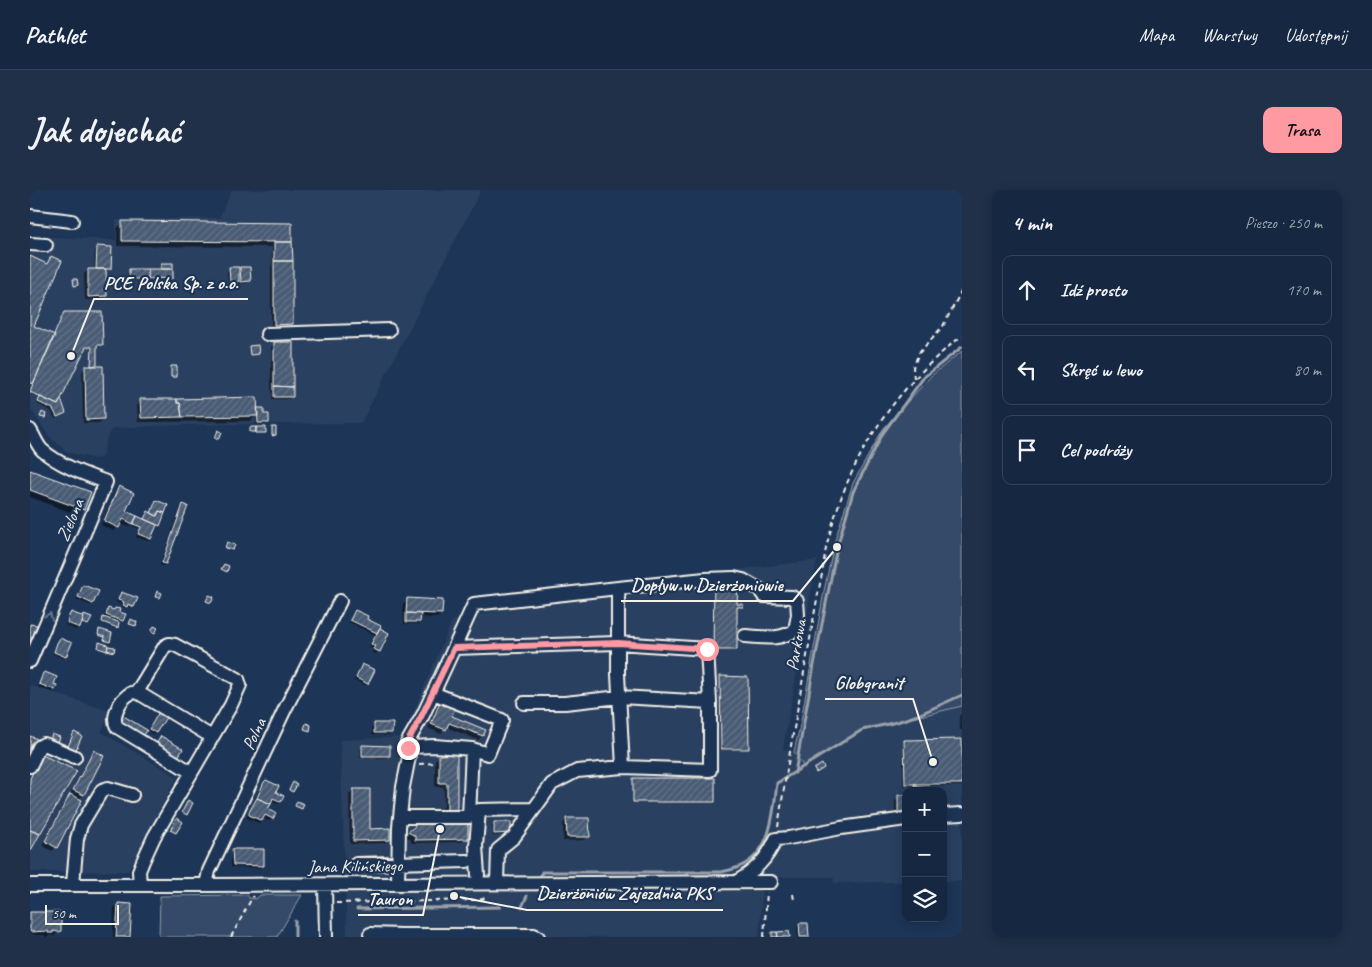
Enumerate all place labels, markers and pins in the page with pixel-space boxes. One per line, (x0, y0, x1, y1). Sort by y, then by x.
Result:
callout: PCE Polska Sp. z o.o. (94, 265, 248, 299)
callout: Dopływ w Dzierżoniowie (621, 567, 793, 601)
callout: Globgranit (825, 665, 913, 699)
callout: Dzierżoniów Zajezdnia PKS (527, 876, 723, 910)
callout: Tauron (358, 881, 423, 915)

